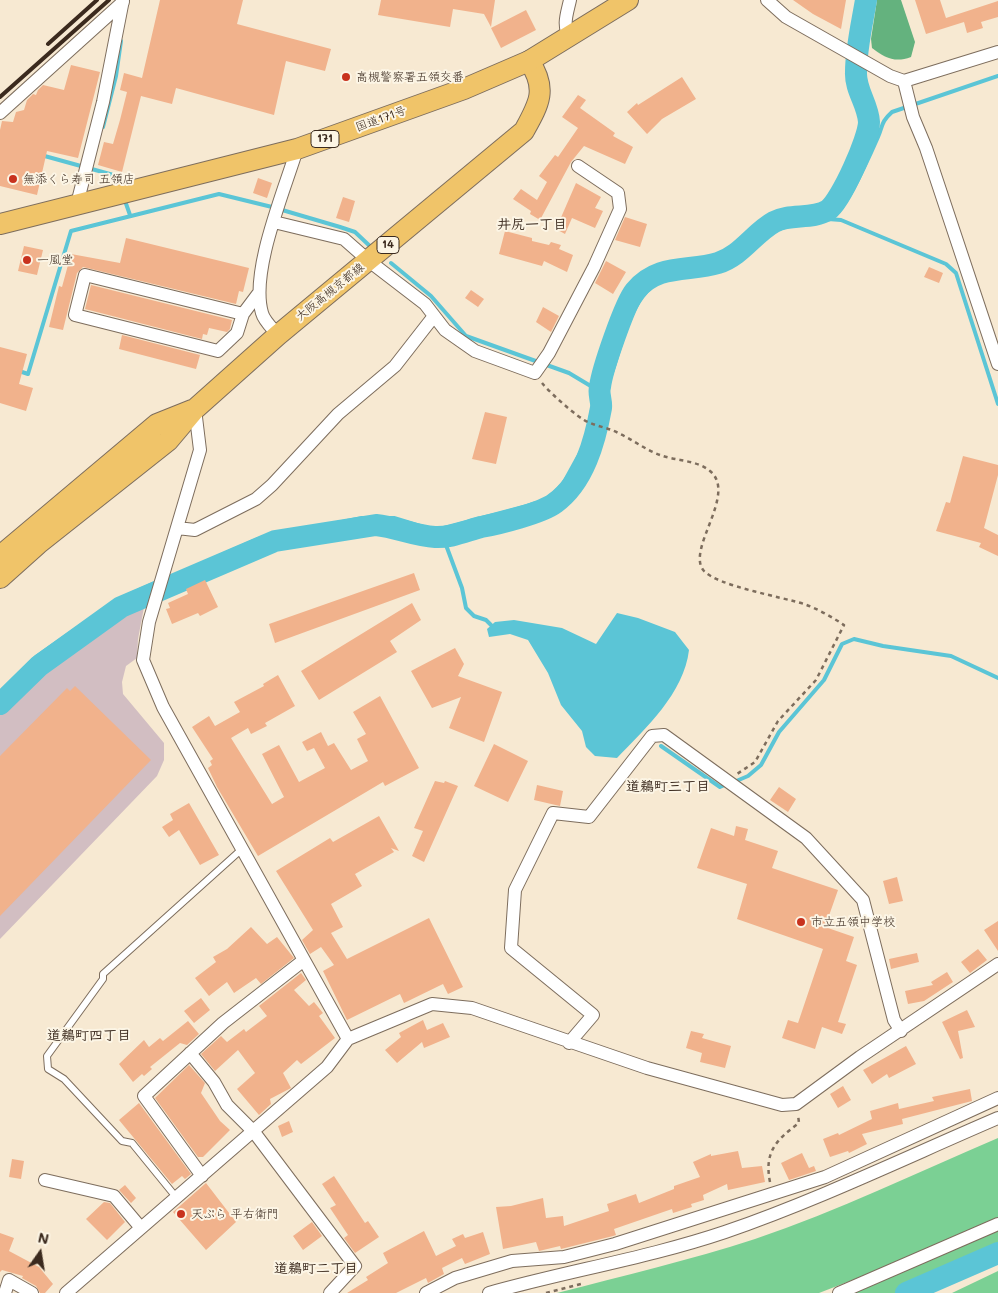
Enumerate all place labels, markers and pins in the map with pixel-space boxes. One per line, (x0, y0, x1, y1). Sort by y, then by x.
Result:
place label: 高槻警察署五領交番 (356, 70, 464, 84)
marker: 高槻警察署五領交番 (340, 71, 352, 83)
place label: 無添くら寿司 五領店 (23, 172, 135, 186)
marker: 無添くら寿司 五領店 (7, 173, 19, 185)
place label: 一風堂 (37, 253, 73, 267)
marker: 一風堂 (21, 254, 33, 266)
place label: 市立五領中学校 (811, 915, 895, 929)
marker: 市立五領中学校 (795, 916, 807, 928)
place label: 天ぷら 平右衛門 (191, 1207, 279, 1221)
marker: 天ぷら 平右衛門 (175, 1208, 187, 1220)

